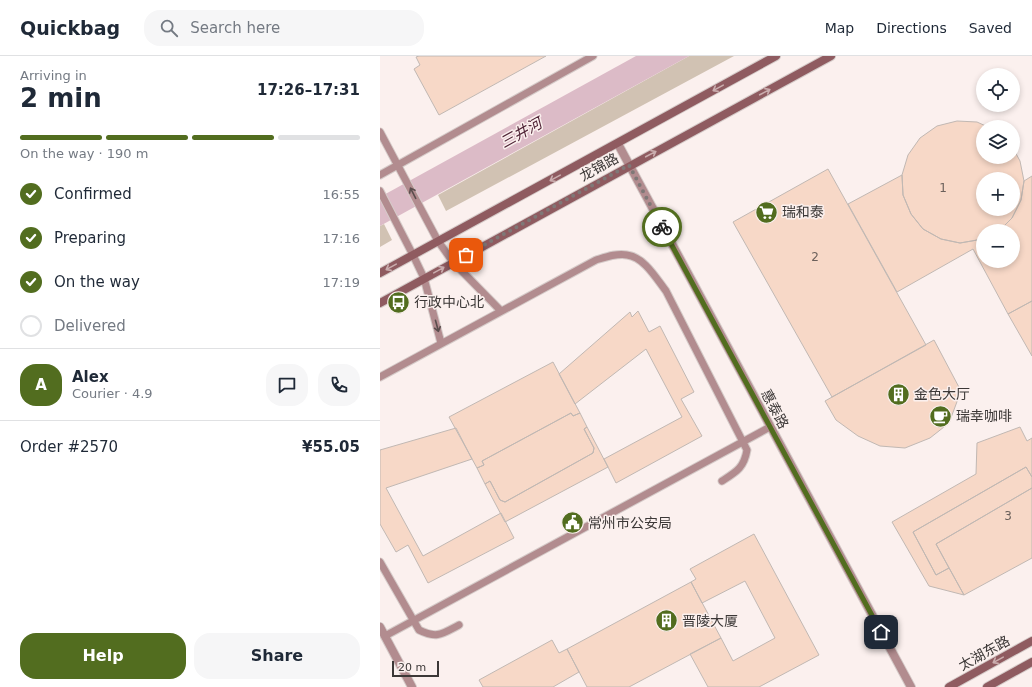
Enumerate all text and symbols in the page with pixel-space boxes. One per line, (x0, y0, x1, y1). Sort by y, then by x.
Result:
search box (144, 10, 424, 46)
text: Quickbag (20, 17, 120, 39)
icon: search (158, 17, 180, 39)
text: Search here (190, 19, 280, 37)
text: Map (825, 20, 854, 36)
text: Directions (876, 20, 947, 36)
text: Saved (969, 20, 1012, 36)
text: Arriving in (20, 68, 87, 83)
map controls (976, 68, 1020, 268)
button: locate (976, 68, 1020, 112)
text: 17:26–17:31 (257, 81, 360, 99)
text: 2 min (20, 83, 102, 113)
one-way arrow (712, 85, 724, 93)
one-way arrow (759, 87, 771, 95)
water label: 三井河 (497, 113, 548, 152)
button: layers (976, 120, 1020, 164)
text: On the way · 190 m (20, 146, 148, 161)
one-way arrow (645, 149, 657, 157)
street label: 龙锦路 (577, 150, 621, 184)
button: + (976, 172, 1020, 216)
one-way arrow (549, 175, 561, 182)
house number: 1 (939, 181, 947, 195)
icon: check (20, 183, 42, 205)
text: Confirmed (54, 185, 132, 203)
text: 16:55 (323, 187, 360, 202)
one-way arrow (409, 188, 416, 200)
supermarket icon: 瑞和泰 (754, 199, 780, 225)
place label: 瑞和泰 (782, 204, 824, 220)
courier (642, 207, 682, 247)
icon: bike (651, 216, 673, 238)
button: − (976, 224, 1020, 268)
icon: check (20, 227, 42, 249)
text: Preparing (54, 229, 126, 247)
text: 17:16 (323, 231, 360, 246)
pin (449, 238, 483, 272)
icon: bag (455, 244, 477, 266)
house number: 2 (811, 250, 819, 264)
one-way arrow (385, 264, 397, 271)
one-way arrow (433, 266, 445, 274)
icon: check (20, 271, 42, 293)
text: On the way (54, 273, 140, 291)
text: 17:19 (323, 275, 360, 290)
bus stop icon: 行政中心北 (386, 289, 412, 315)
place label: 行政中心北 (414, 294, 484, 310)
text: Delivered (54, 317, 126, 335)
one-way arrow (434, 319, 441, 332)
button: chat (266, 364, 308, 406)
button: phone (318, 364, 360, 406)
text: Alex (72, 368, 109, 386)
text: A (35, 376, 47, 394)
building icon: 金色大厅 (885, 381, 911, 407)
text: Courier · 4.9 (72, 386, 153, 401)
place label: 金色大厅 (914, 386, 970, 402)
street label: 惠泰路 (758, 387, 792, 431)
cafe icon: 瑞幸咖啡 (928, 403, 954, 429)
place label: 瑞幸咖啡 (956, 408, 1012, 424)
text: Order #2570 (20, 438, 118, 456)
text: ¥55.05 (302, 438, 360, 456)
house number: 3 (1004, 509, 1012, 523)
public building icon: 常州市公安局 (560, 510, 586, 536)
place label: 常州市公安局 (588, 515, 672, 531)
building icon: 晋陵大厦 (653, 608, 679, 634)
place label: 晋陵大厦 (682, 613, 738, 629)
pin (864, 615, 898, 649)
icon: home (870, 621, 892, 643)
street label: 太湖东路 (956, 632, 1012, 674)
button: Help (20, 633, 186, 679)
button: Share (194, 633, 360, 679)
one-way arrow (992, 656, 1004, 664)
scale bar (392, 659, 439, 678)
text: 20 m (398, 661, 426, 674)

